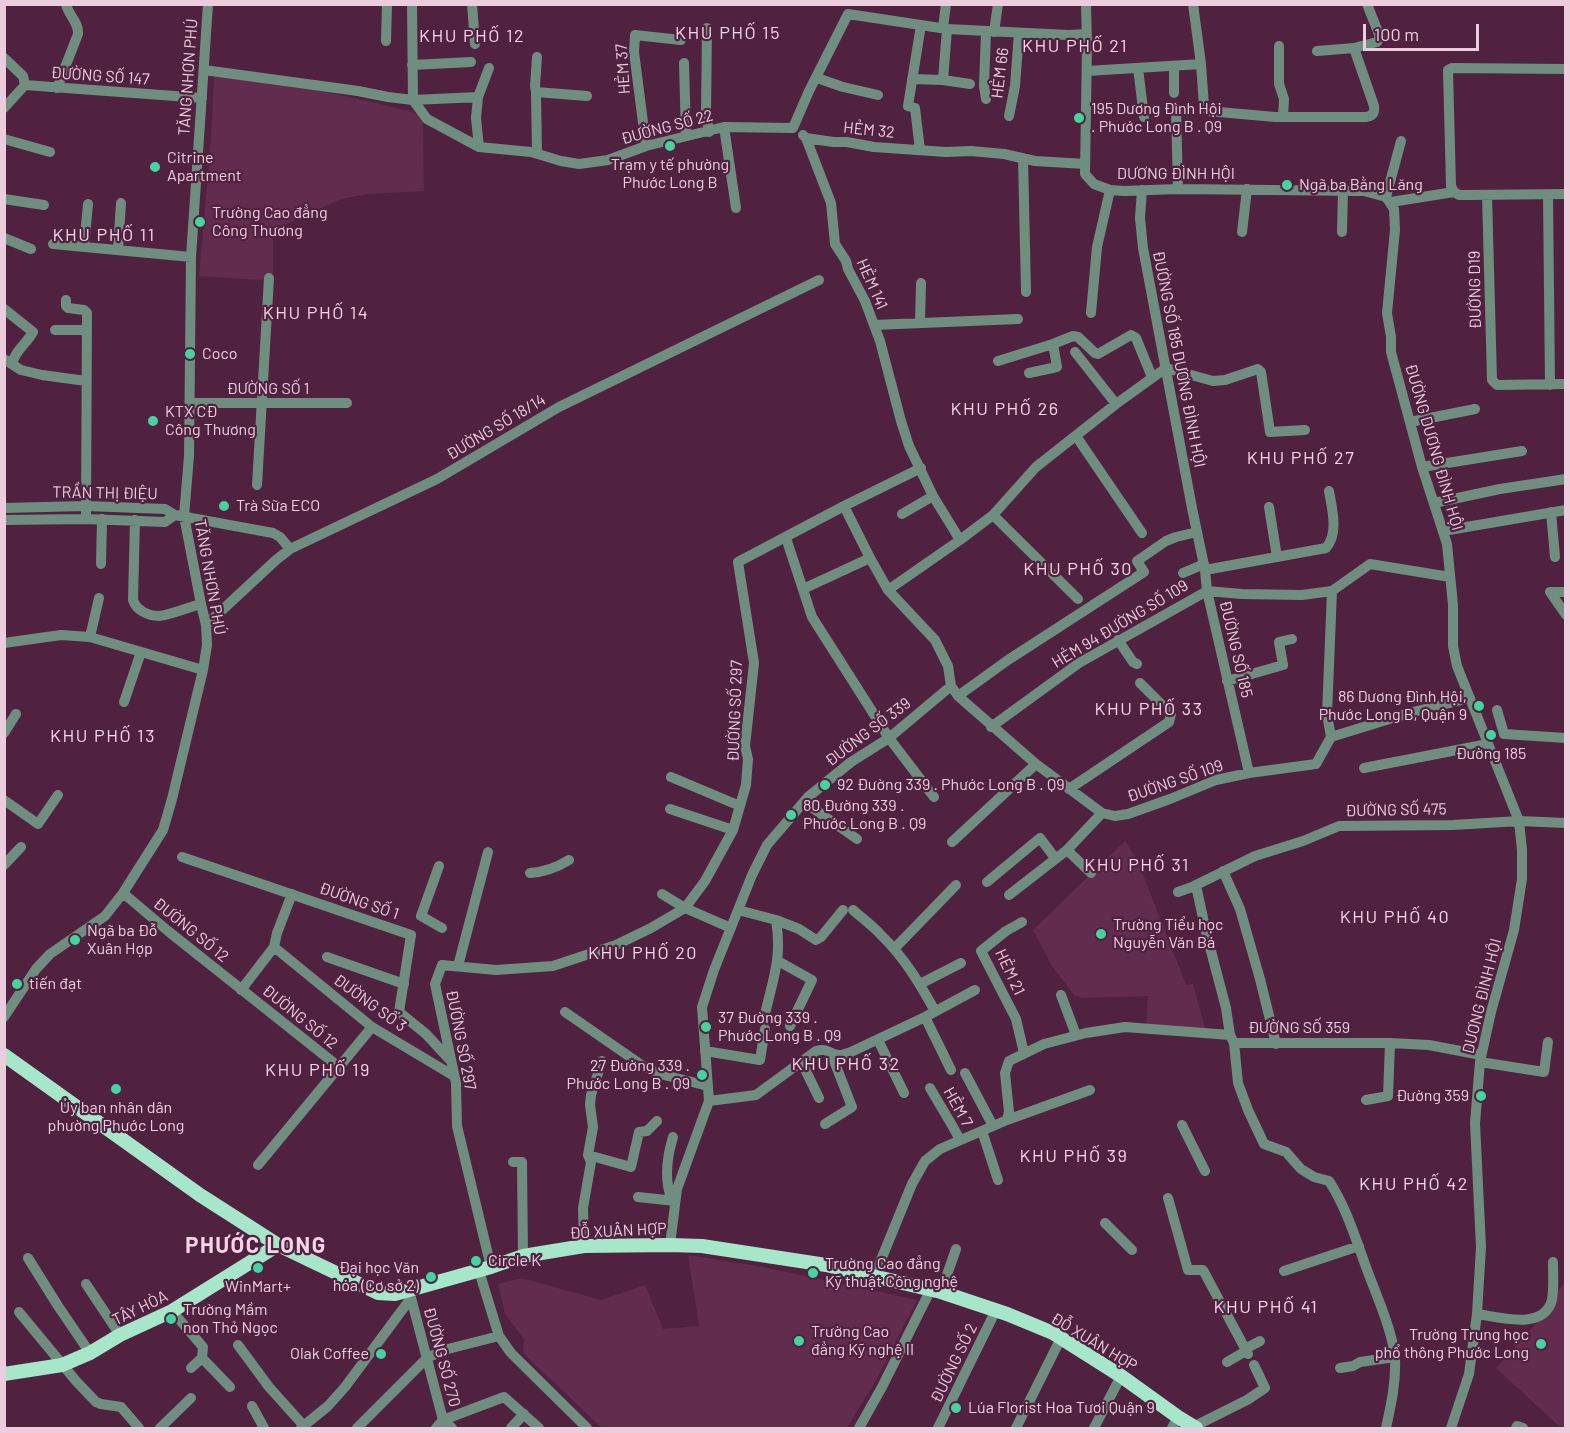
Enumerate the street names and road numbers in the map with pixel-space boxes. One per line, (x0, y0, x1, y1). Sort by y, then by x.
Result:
street label: TĂNG NHƠN PHÚ (174, 18, 202, 136)
street label: HẺM 37 (612, 43, 634, 95)
street label: HẺM 66 (987, 46, 1013, 100)
street label: ĐƯỜNG SỐ 147 (50, 63, 150, 89)
street label: ĐƯỜNG SỐ 22 (619, 105, 715, 149)
street label: HẺM 32 (842, 118, 896, 142)
street label: DƯƠNG ĐÌNH HỘI (1117, 164, 1235, 184)
street label: ĐƯỜNG SỐ 185 DƯƠNG ĐÌNH HỘI (1149, 249, 1209, 469)
street label: ĐƯỜNG D19 (1465, 251, 1485, 329)
street label: HẺM 141 (852, 256, 892, 312)
street label: ĐƯỜNG DƯƠNG ĐÌNH HỘI (1401, 361, 1467, 533)
street label: ĐƯỜNG SỐ 1 (227, 379, 309, 399)
street label: ĐƯỜNG SỐ 18/14 (443, 390, 549, 464)
street label: TRẦN THỊ ĐIỆU (52, 482, 158, 504)
street label: TĂNG NHƠN PHÚ (190, 518, 230, 636)
street label: HẺM 94 ĐƯỜNG SỐ 109 (1048, 576, 1192, 672)
street label: ĐƯỜNG SỐ 185 (1215, 598, 1257, 700)
street label: ĐƯỜNG SỐ 297 (724, 660, 746, 762)
street label: ĐƯỜNG SỐ 339 (821, 694, 915, 770)
street label: ĐƯỜNG SỐ 109 (1124, 756, 1226, 806)
street label: ĐƯỜNG SỐ 475 (1345, 800, 1447, 820)
street label: ĐƯỜNG SỐ 1 (317, 878, 401, 924)
street label: ĐƯỜNG SỐ 12 (149, 894, 233, 966)
street label: DƯƠNG ĐÌNH HỘI (1458, 936, 1506, 1056)
street label: HẺM 21 (991, 946, 1029, 998)
street label: ĐƯỜNG SỐ 3 (330, 970, 410, 1036)
street label: ĐƯỜNG SỐ 12 (258, 981, 342, 1053)
street label: ĐƯỜNG SỐ 297 (442, 988, 480, 1092)
street label: ĐƯỜNG SỐ 359 (1248, 1018, 1350, 1038)
street label: HẺM 7 (939, 1084, 977, 1130)
street label: ĐỖ XUÂN HỢP (569, 1219, 667, 1243)
street label: TÂY HÒA (109, 1286, 171, 1330)
street label: ĐƯỜNG SỐ 270 (419, 1305, 465, 1409)
street label: ĐỖ XUÂN HỢP (1047, 1309, 1141, 1375)
street label: ĐƯỜNG SỐ 2 (927, 1320, 981, 1406)

